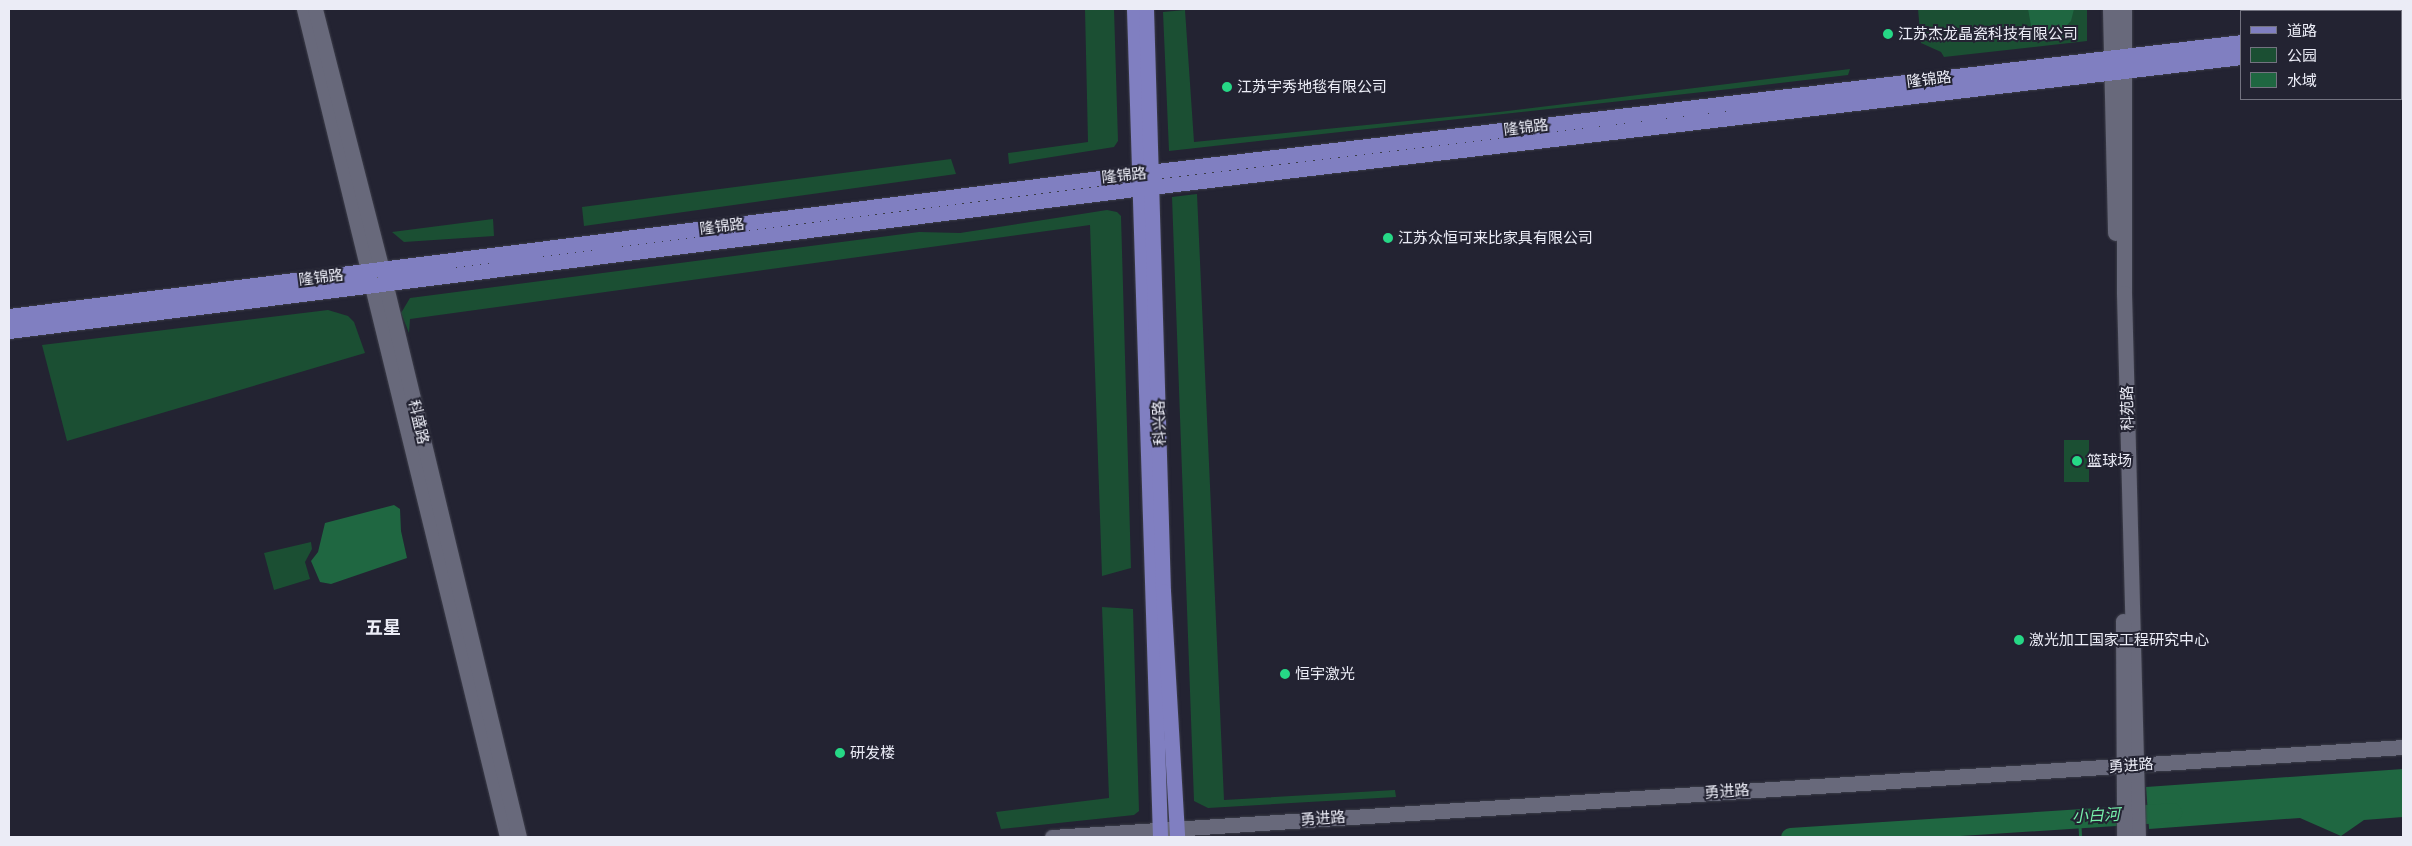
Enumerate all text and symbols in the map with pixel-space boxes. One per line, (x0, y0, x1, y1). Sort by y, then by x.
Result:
legend (2240, 10, 2402, 100)
text: 道路 (2287, 21, 2317, 40)
place label: 江苏杰龙晶瓷科技有限公司 (1898, 25, 2078, 43)
marker: 江苏杰龙晶瓷科技有限公司 (1882, 28, 1894, 40)
text: 公园 (2287, 46, 2317, 65)
street label: 隆锦路 (1906, 67, 1952, 91)
text: 水域 (2287, 71, 2317, 90)
place label: 江苏宇秀地毯有限公司 (1237, 78, 1387, 96)
marker: 江苏宇秀地毯有限公司 (1221, 81, 1233, 93)
street label: 隆锦路 (1503, 115, 1549, 139)
street label: 隆锦路 (1101, 164, 1147, 186)
street label: 隆锦路 (699, 214, 745, 238)
place label: 江苏众恒可来比家具有限公司 (1398, 229, 1593, 247)
marker: 江苏众恒可来比家具有限公司 (1382, 232, 1394, 244)
street label: 隆锦路 (298, 265, 344, 289)
street label: 科苑路 (2118, 385, 2136, 431)
street label: 科盛路 (405, 398, 433, 446)
street label: 科兴路 (1149, 400, 1169, 446)
place label: 篮球场 (2087, 452, 2132, 470)
marker: 篮球场 (2071, 455, 2083, 467)
district label: 五星 (365, 617, 401, 639)
place label: 激光加工国家工程研究中心 (2029, 631, 2209, 649)
marker: 激光加工国家工程研究中心 (2013, 634, 2025, 646)
place label: 恒宇激光 (1295, 665, 1355, 683)
marker: 恒宇激光 (1279, 668, 1291, 680)
place label: 研发楼 (850, 744, 895, 762)
marker: 研发楼 (834, 747, 846, 759)
street label: 勇进路 (2108, 754, 2154, 776)
street label: 勇进路 (1704, 780, 1750, 802)
water label: 小白河 (2072, 804, 2120, 826)
street label: 勇进路 (1300, 807, 1346, 829)

